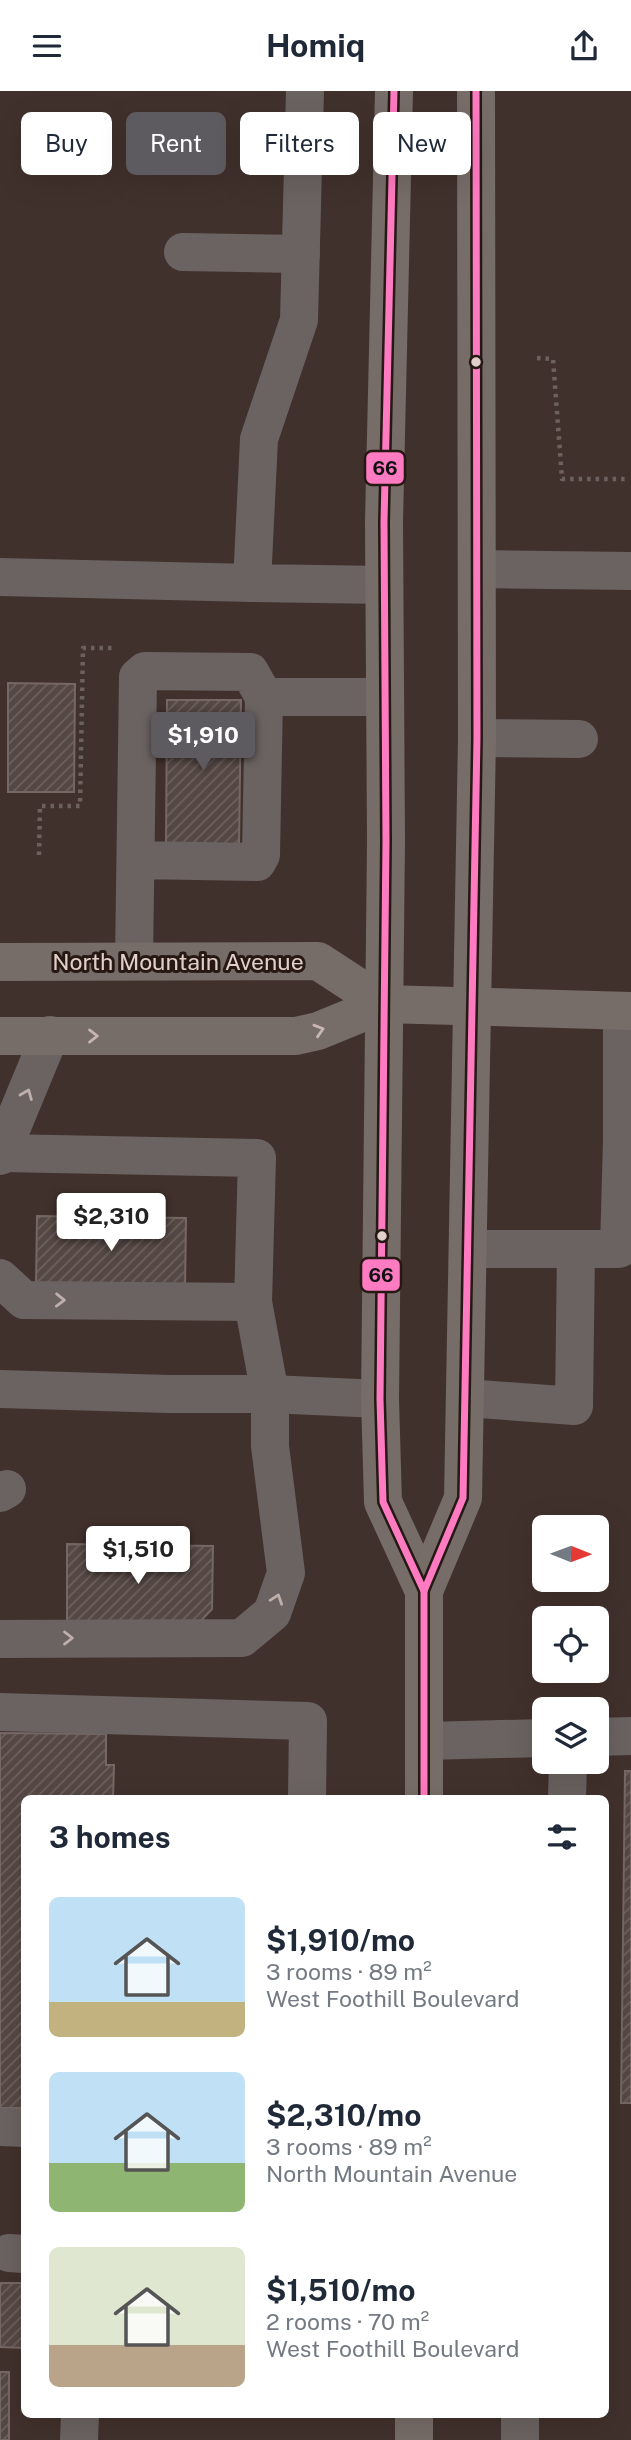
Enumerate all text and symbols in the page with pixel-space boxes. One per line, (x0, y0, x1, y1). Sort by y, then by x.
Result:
icon: menu (28, 27, 66, 65)
text: Homiq (266, 27, 365, 64)
icon: share (565, 27, 603, 65)
chip: Buy (21, 112, 112, 175)
chip: Rent (126, 112, 226, 175)
chip: Filters (240, 112, 359, 175)
chip: New (373, 112, 471, 175)
unlabelled marker (469, 355, 483, 369)
line badge: 66 (365, 451, 405, 485)
text: 66 (372, 457, 398, 479)
pin: $1,910 (146, 713, 260, 772)
text: $1,910 (167, 721, 239, 748)
street label: North Mountain Avenue (52, 948, 304, 975)
one-way arrow (313, 1023, 325, 1038)
one-way arrow (88, 1028, 98, 1044)
one-way arrow (18, 1089, 32, 1101)
pin: $2,310 (54, 1193, 168, 1253)
text: $2,310 (73, 1202, 149, 1229)
unlabelled marker (375, 1229, 389, 1243)
line badge: 66 (361, 1258, 401, 1292)
text: 66 (368, 1264, 394, 1286)
one-way arrow (55, 1292, 66, 1308)
north arrow (532, 1515, 609, 1593)
map controls (532, 1515, 609, 1774)
pin: $1,510 (81, 1527, 195, 1586)
text: $1,510 (102, 1535, 174, 1562)
one-way arrow (269, 1593, 283, 1605)
button: locate (532, 1606, 609, 1683)
one-way arrow (63, 1630, 74, 1646)
button: layers (532, 1697, 609, 1774)
icon: filters (543, 1818, 581, 1856)
text: 3 homes (49, 1819, 171, 1855)
text: $1,910/mo (266, 1922, 415, 1958)
icon: home (105, 1925, 189, 2009)
text: 3 rooms · 89 m² (266, 1958, 432, 1985)
text: West Foothill Boulevard (266, 1985, 520, 2012)
text: $2,310/mo (266, 2097, 421, 2133)
icon: home (105, 2100, 189, 2184)
text: 3 rooms · 89 m² (266, 2133, 432, 2160)
text: North Mountain Avenue (266, 2160, 517, 2187)
text: $1,510/mo (266, 2272, 416, 2308)
icon: home (105, 2275, 189, 2359)
text: 2 rooms · 70 m² (266, 2308, 429, 2335)
text: West Foothill Boulevard (266, 2335, 520, 2362)

